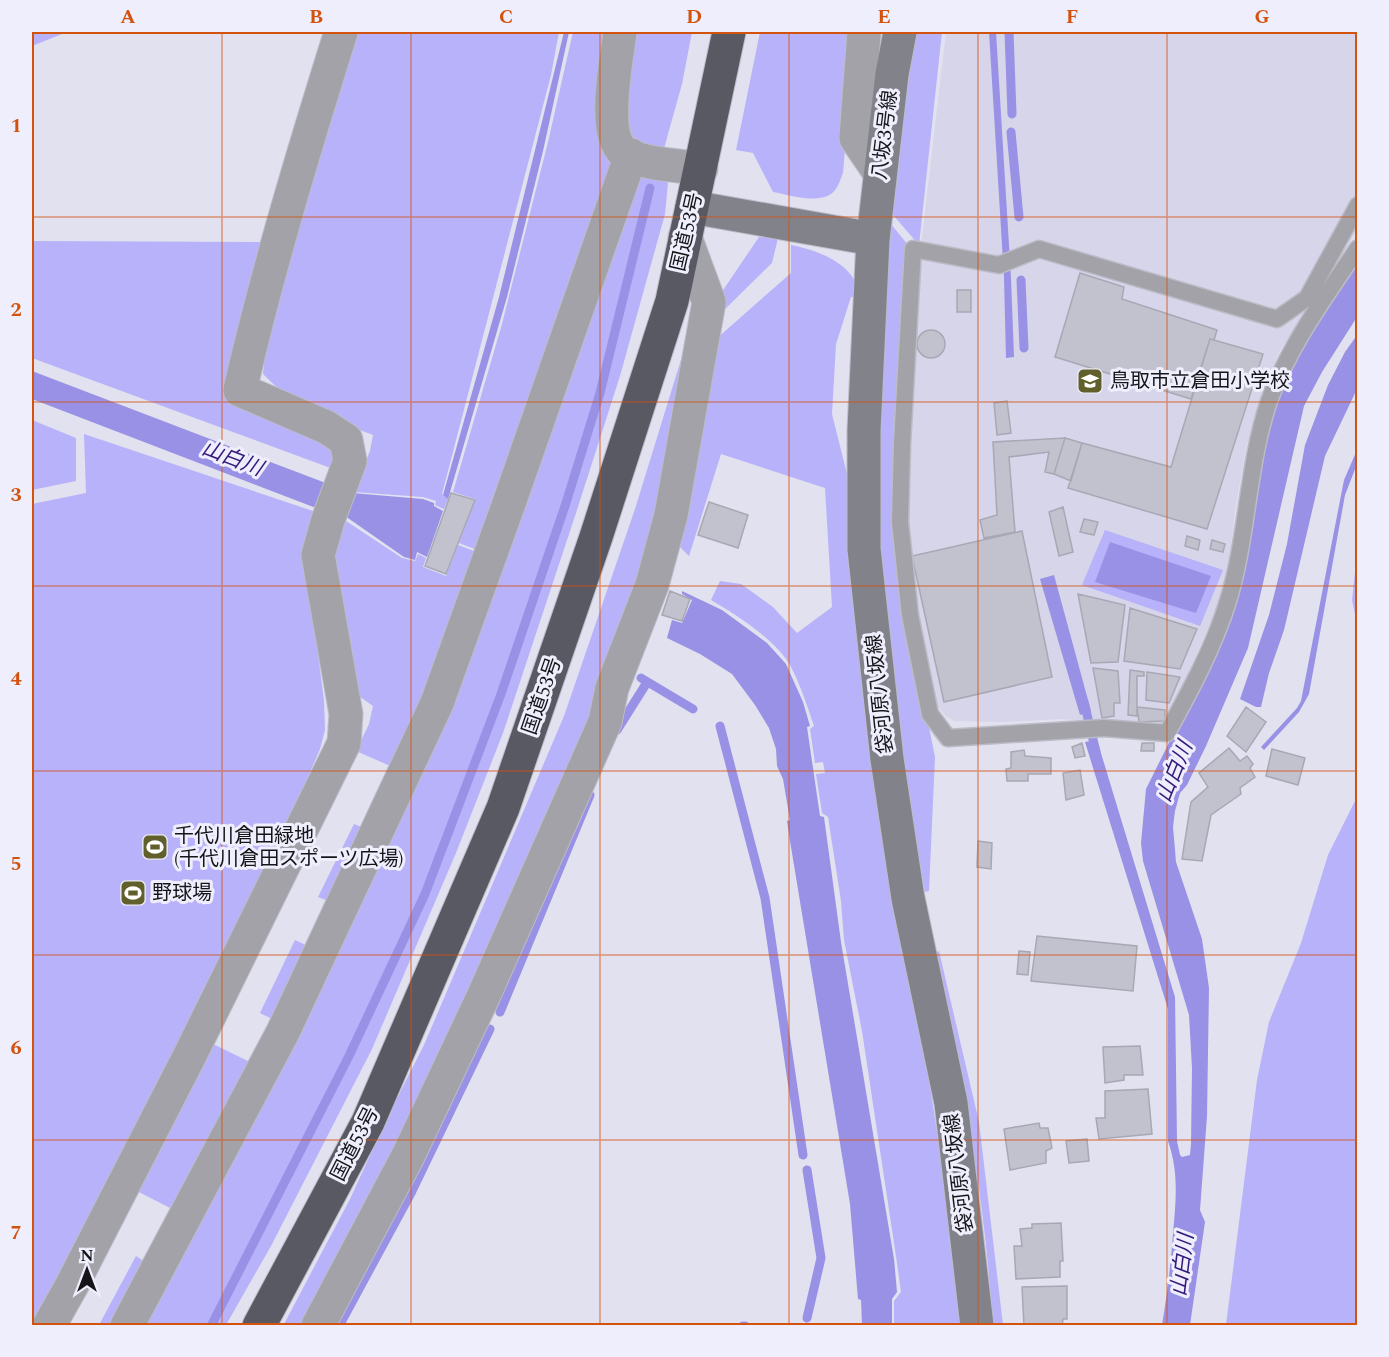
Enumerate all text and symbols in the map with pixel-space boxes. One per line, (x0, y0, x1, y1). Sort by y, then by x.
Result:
text: A (120, 2, 136, 32)
text: B (309, 2, 323, 32)
text: C (499, 2, 513, 32)
text: D (686, 2, 702, 32)
text: E (877, 2, 891, 32)
text: F (1066, 2, 1078, 32)
text: G (1254, 2, 1270, 32)
street label: 八坂3号線 (865, 89, 905, 181)
text: 1 (10, 111, 22, 141)
street label: 国道53号 (663, 190, 711, 274)
text: 2 (10, 295, 22, 325)
school or university icon: 鳥取市立倉田小学校 (1075, 366, 1105, 396)
place label: 鳥取市立倉田小学校 (1110, 366, 1290, 396)
water label: 山白川 (197, 433, 269, 486)
text: 3 (10, 480, 22, 510)
street label: 袋河原八坂線 (859, 633, 901, 755)
street label: 国道53号 (515, 653, 569, 739)
text: 4 (10, 664, 22, 694)
water label: 山白川 (1148, 735, 1202, 807)
place label: 千代川倉田緑地 (千代川倉田スポーツ広場) (174, 821, 404, 874)
sports icon: 千代川倉田緑地 (千代川倉田スポーツ広場) (140, 832, 170, 862)
text: 5 (10, 849, 22, 879)
sports icon: 野球場 (118, 878, 148, 908)
place label: 野球場 (152, 878, 212, 908)
text: 6 (10, 1033, 22, 1063)
street label: 国道53号 (323, 1102, 387, 1186)
street label: 袋河原八坂線 (937, 1112, 981, 1234)
text: 7 (10, 1218, 22, 1248)
water label: 山白川 (1163, 1230, 1203, 1298)
north arrow (57, 1240, 117, 1300)
text: N (80, 1244, 94, 1268)

